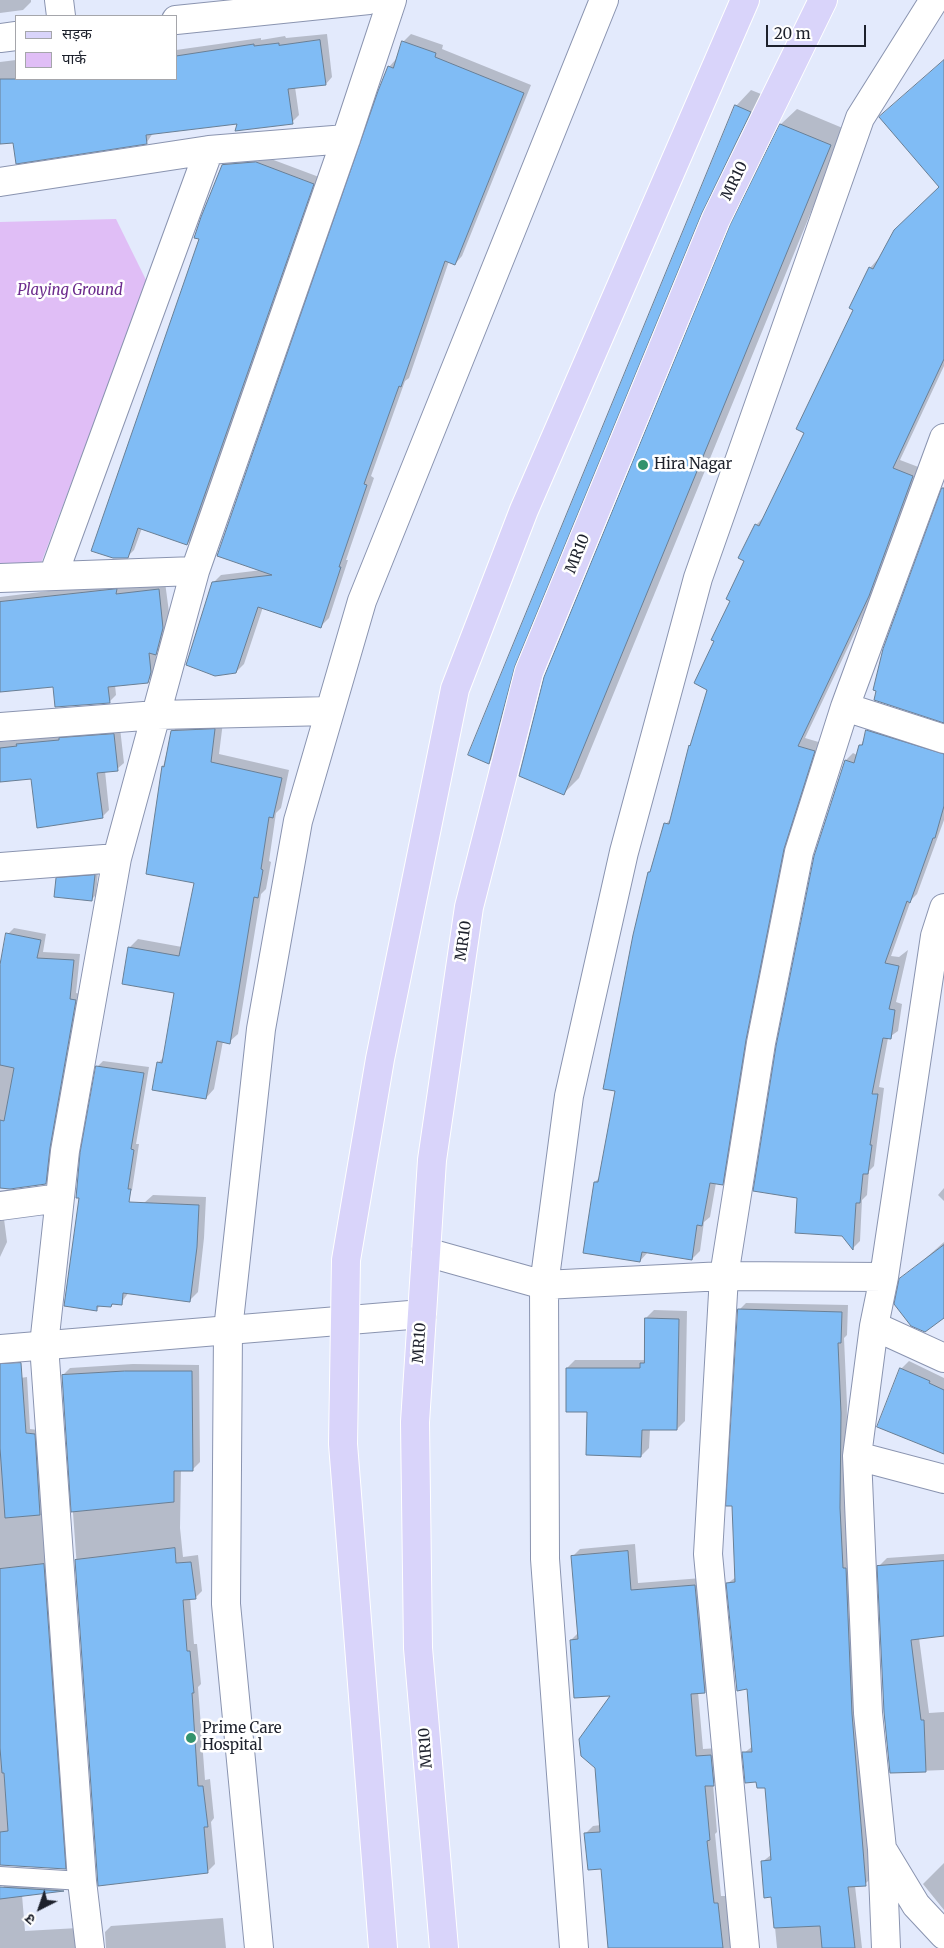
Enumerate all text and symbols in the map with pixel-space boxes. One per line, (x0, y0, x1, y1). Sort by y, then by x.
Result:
legend (15, 15, 178, 80)
scale bar (769, 15, 869, 47)
text: सड़क (62, 24, 92, 43)
text: 20 m (774, 24, 811, 43)
text: पार्क (62, 49, 86, 68)
street label: MR10 (718, 159, 752, 203)
park label: Playing Ground (17, 282, 123, 300)
place label: Hira Nagar (654, 456, 732, 474)
marker: Hira Nagar (636, 458, 650, 472)
street label: MR10 (562, 532, 594, 576)
street label: MR10 (452, 919, 476, 963)
street label: MR10 (410, 1322, 430, 1364)
place label: Prime Care Hospital (202, 1720, 282, 1755)
street label: MR10 (416, 1727, 436, 1769)
marker: Prime Care Hospital (184, 1731, 198, 1745)
north arrow (15, 1883, 65, 1933)
text: उ (21, 1910, 39, 1929)

